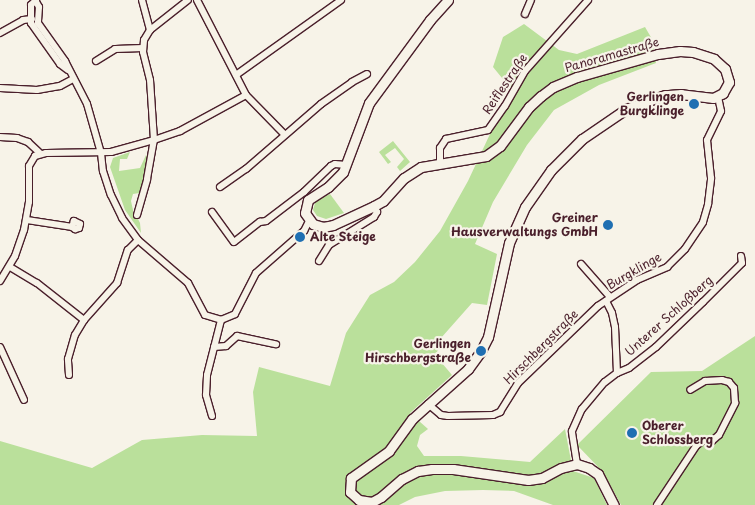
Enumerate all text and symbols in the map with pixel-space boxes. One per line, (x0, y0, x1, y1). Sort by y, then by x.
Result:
street label: Panoramastraße (563, 35, 661, 75)
street label: Reiflestraße (480, 51, 530, 117)
place label: Gerlingen Burgklinge (619, 90, 684, 118)
marker: Gerlingen Burgklinge (688, 98, 700, 110)
place label: Greiner Hausverwaltungs GmbH (451, 211, 598, 239)
marker: Greiner Hausverwaltungs GmbH (602, 219, 614, 231)
place label: Alte Steige (310, 230, 377, 244)
marker: Alte Steige (294, 231, 306, 243)
street label: Burgklinge (604, 250, 664, 292)
street label: Unterer Schloßberg (622, 273, 716, 359)
street label: Hirschbergstraße (501, 307, 581, 387)
place label: Gerlingen Hirschbergstraße (365, 337, 471, 365)
marker: Gerlingen Hirschbergstraße (475, 345, 487, 357)
place label: Oberer Schlossberg (642, 419, 713, 447)
marker: Oberer Schlossberg (626, 427, 638, 439)

